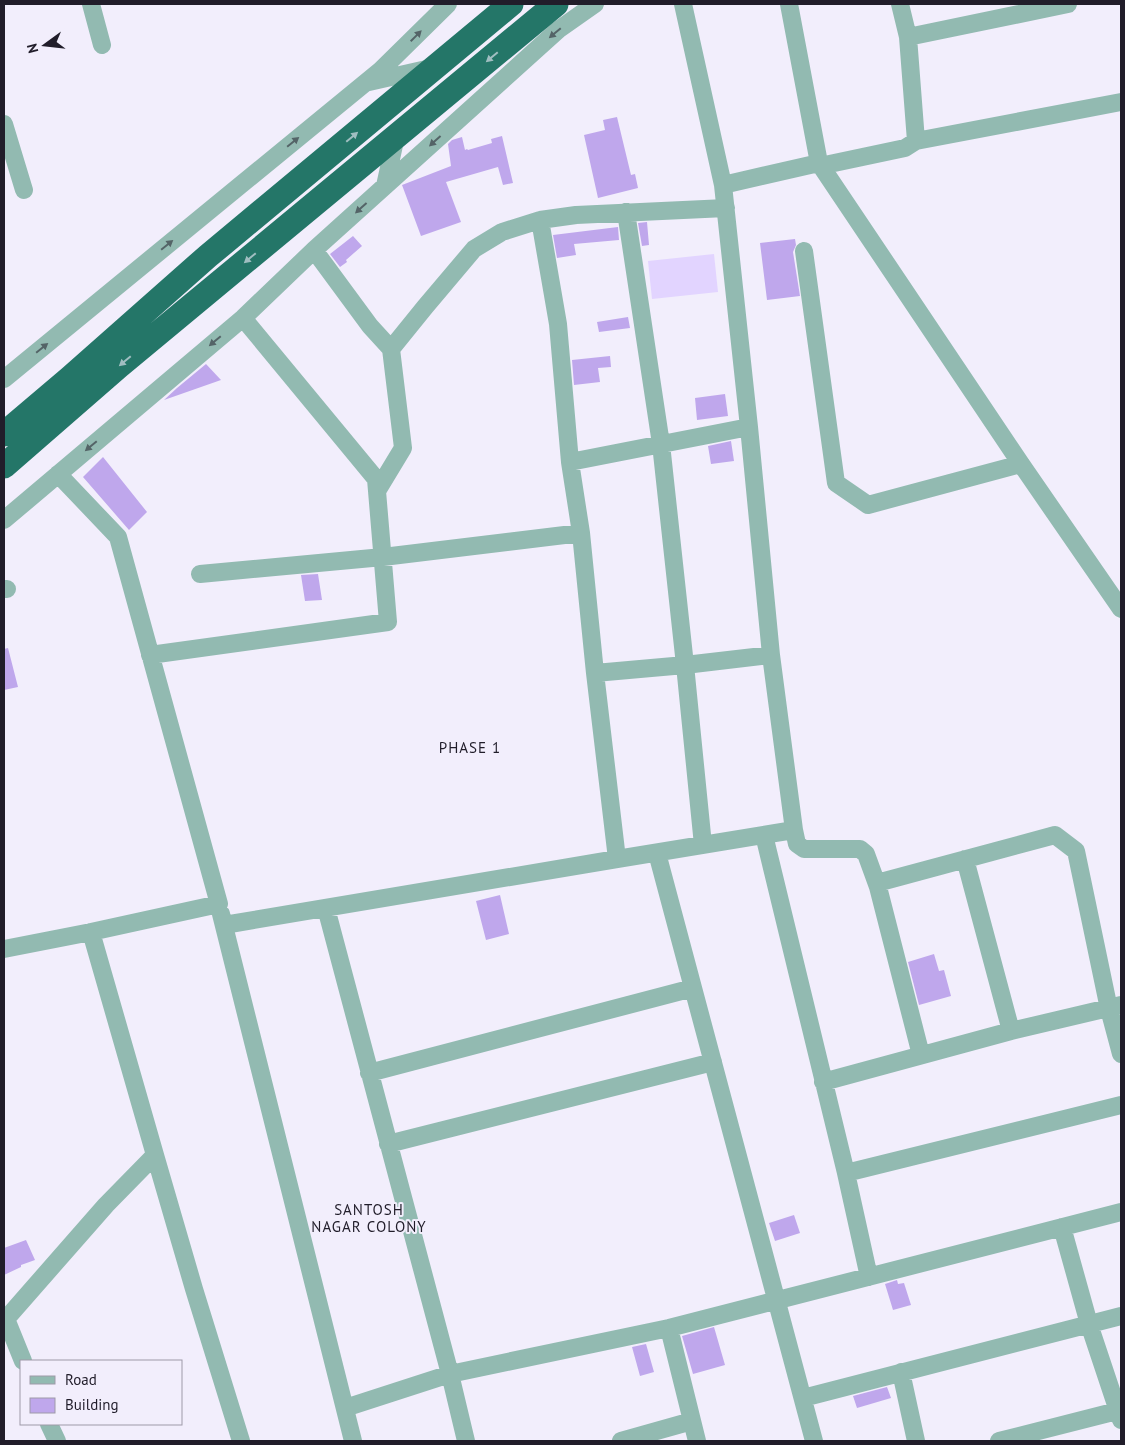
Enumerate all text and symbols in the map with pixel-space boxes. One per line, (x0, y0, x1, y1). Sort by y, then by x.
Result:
north arrow (20, 20, 70, 70)
one-way arrow (549, 27, 562, 38)
one-way arrow (410, 30, 422, 42)
text: N (23, 42, 42, 55)
one-way arrow (485, 52, 498, 63)
one-way arrow (345, 132, 358, 143)
one-way arrow (429, 135, 441, 147)
one-way arrow (286, 137, 299, 148)
one-way arrow (355, 202, 367, 214)
one-way arrow (161, 240, 174, 251)
one-way arrow (244, 252, 257, 263)
one-way arrow (209, 336, 222, 347)
one-way arrow (35, 342, 47, 354)
one-way arrow (119, 356, 132, 367)
one-way arrow (85, 441, 98, 452)
district label: PHASE 1 (439, 738, 501, 757)
district label: SANTOSH NAGAR COLONY (311, 1200, 427, 1236)
legend (20, 1360, 182, 1425)
text: Road (65, 1370, 97, 1389)
text: Building (65, 1395, 119, 1414)

